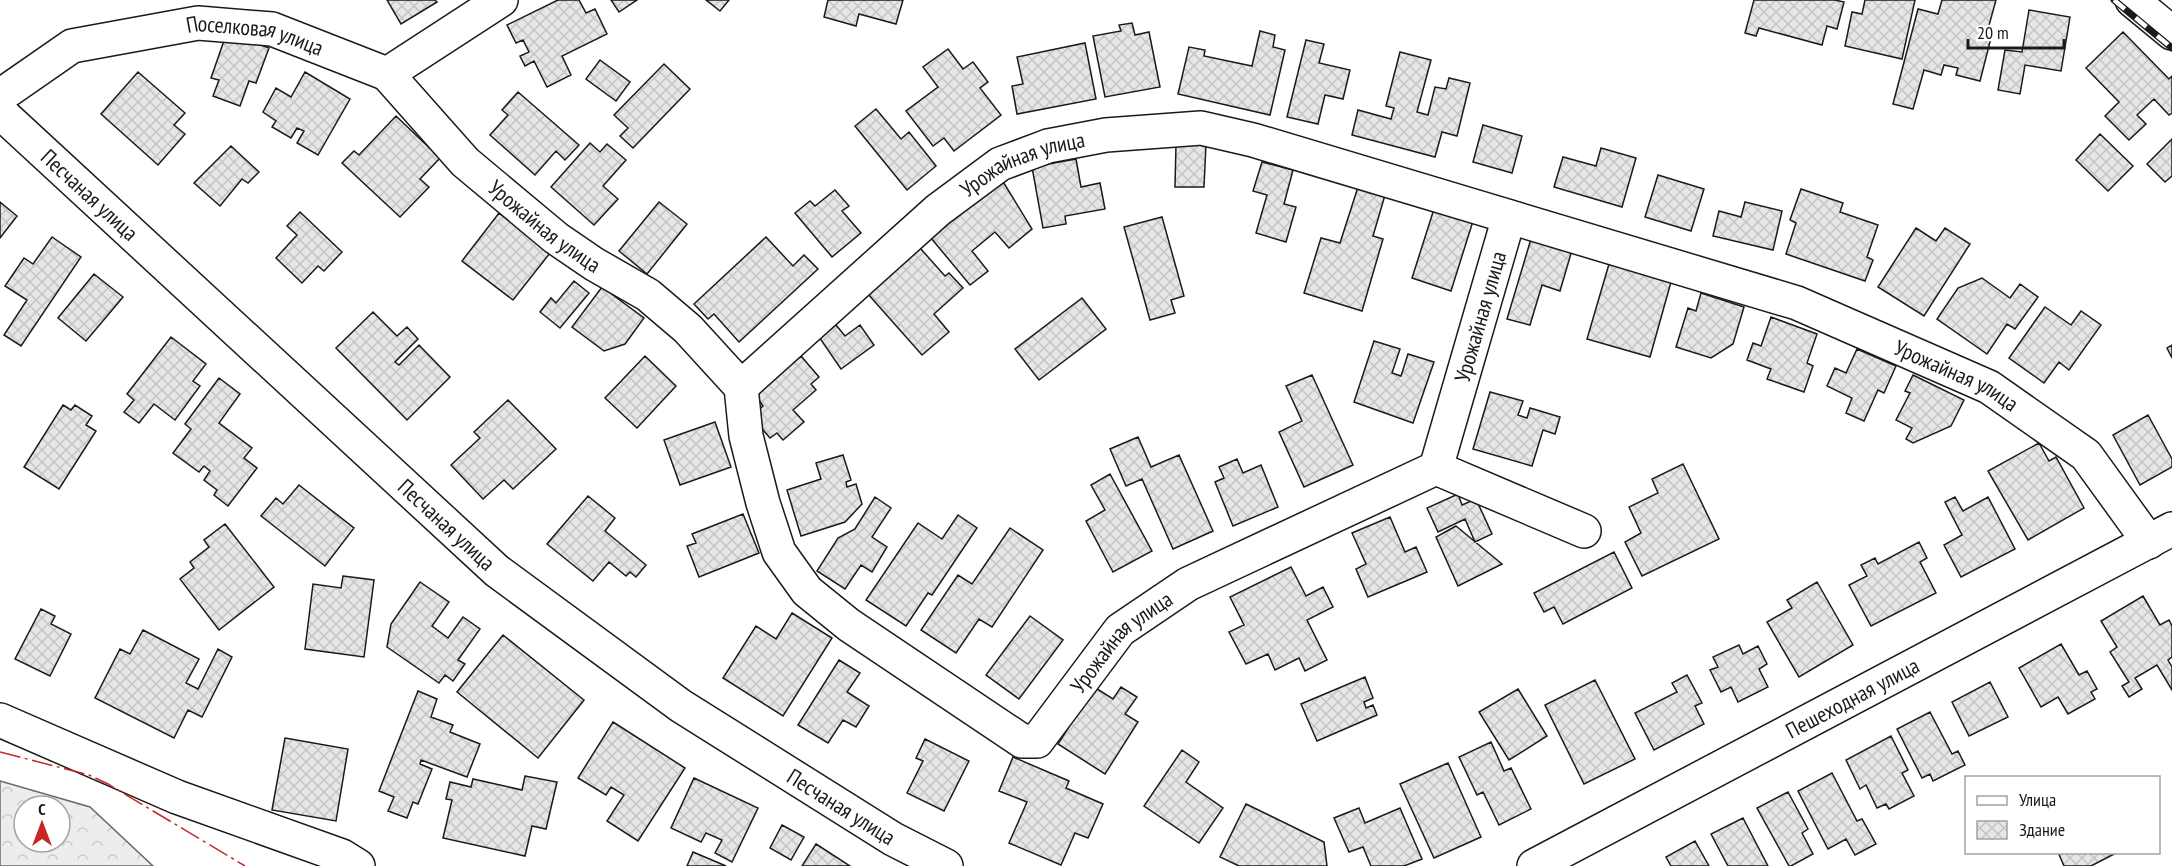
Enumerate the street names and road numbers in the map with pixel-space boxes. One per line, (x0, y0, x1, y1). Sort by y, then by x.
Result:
street label: Поселковая улица (184, 9, 327, 62)
street label: Урожайная улица (954, 125, 1087, 203)
street label: Песчаная улица (35, 143, 144, 247)
street label: Урожайная улица (483, 174, 606, 279)
street label: Урожайная улица (1448, 248, 1512, 385)
street label: Урожайная улица (1890, 333, 2024, 417)
street label: Песчаная улица (392, 473, 501, 576)
street label: Урожайная улица (1064, 585, 1178, 698)
street label: Пешеходная улица (1781, 651, 1924, 745)
street label: Песчаная улица (782, 762, 901, 851)

